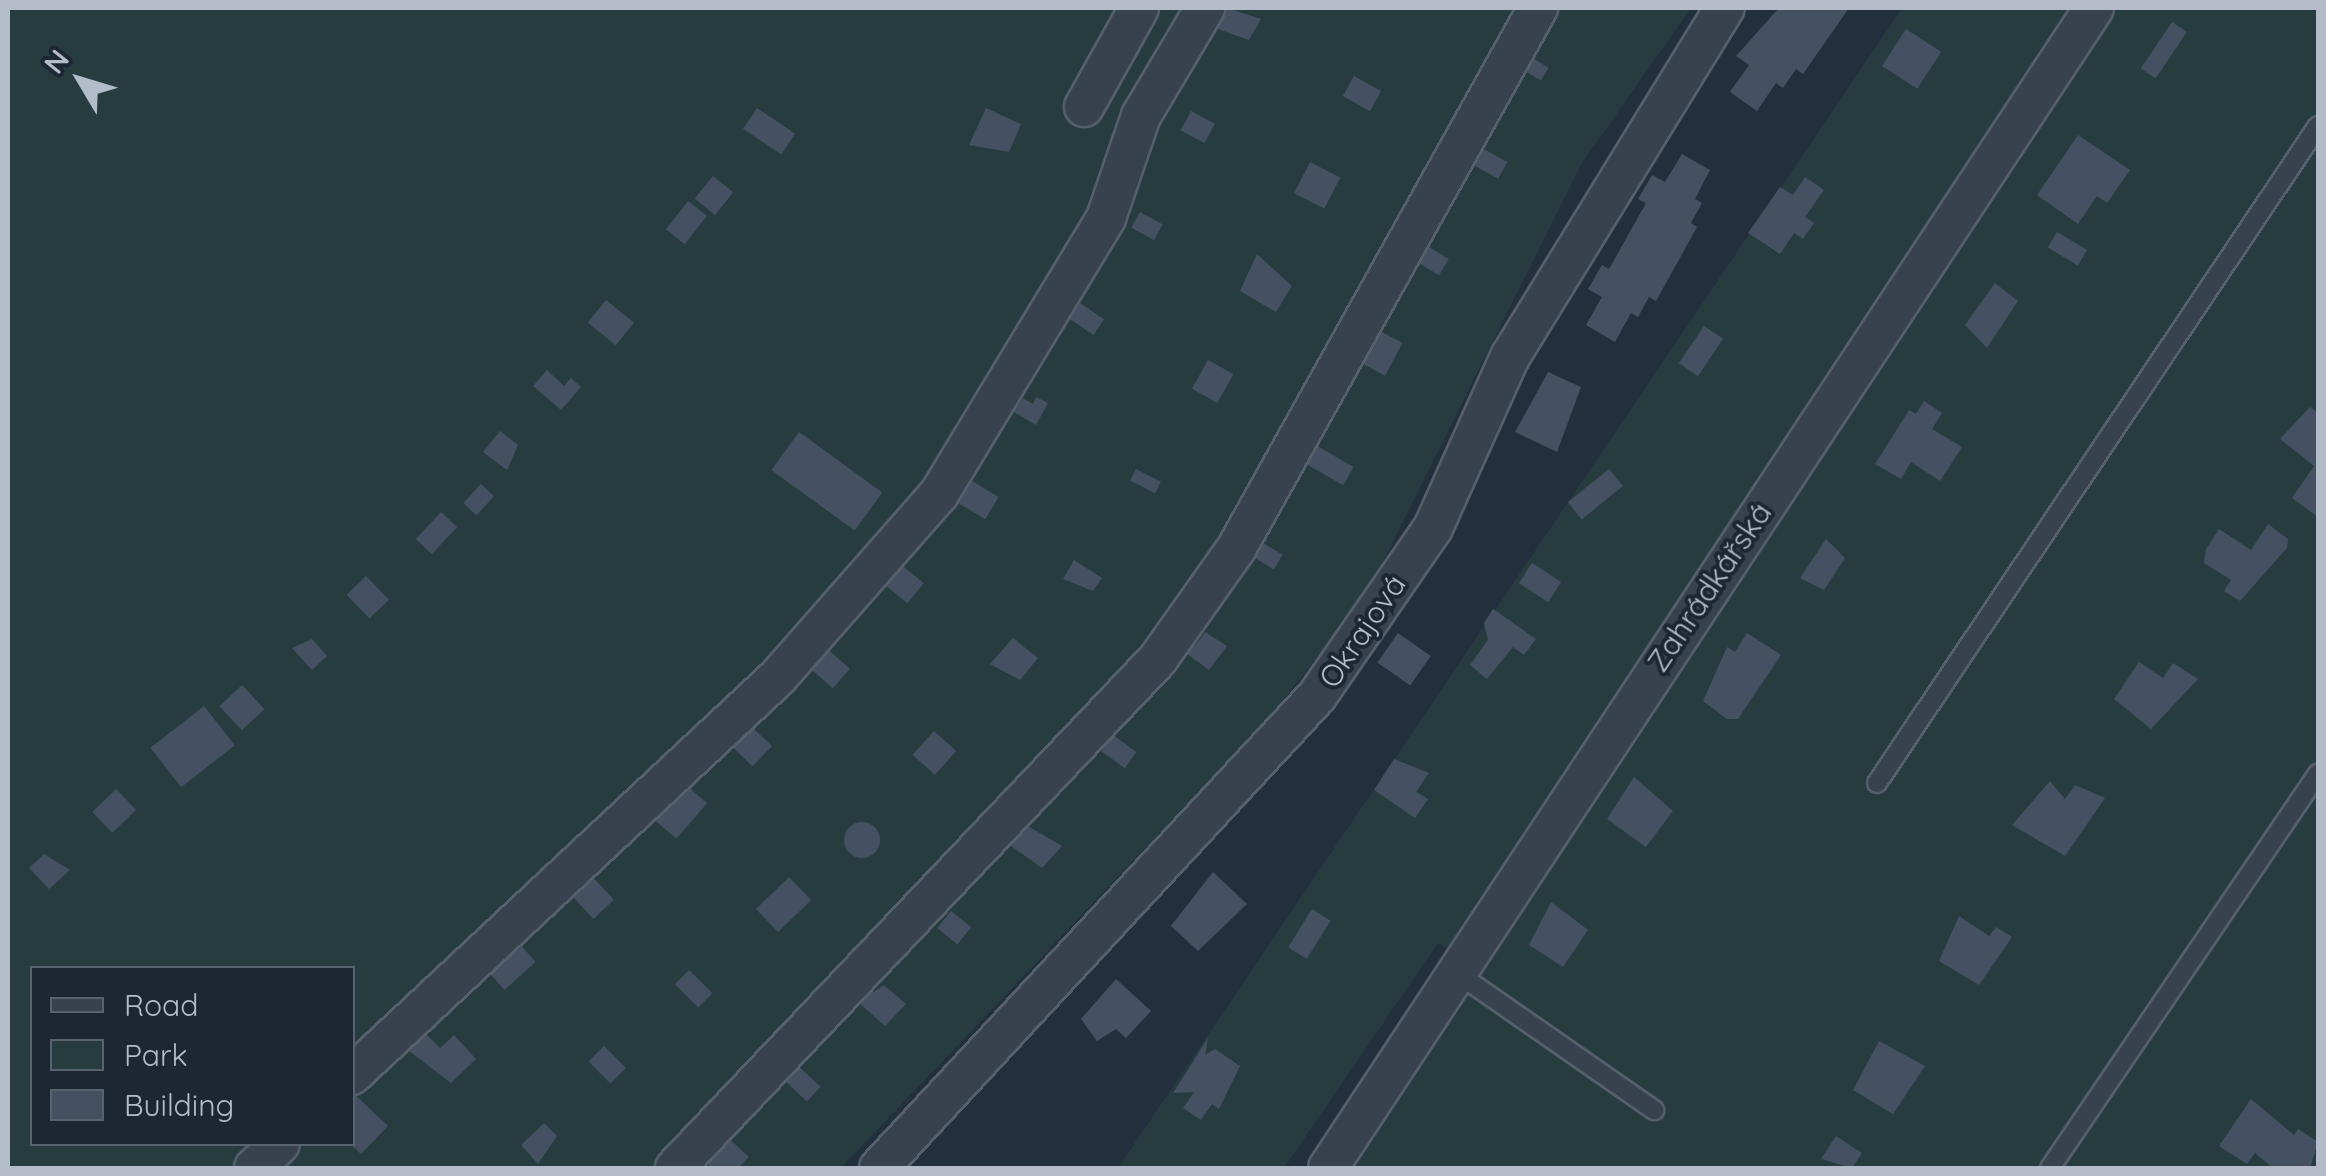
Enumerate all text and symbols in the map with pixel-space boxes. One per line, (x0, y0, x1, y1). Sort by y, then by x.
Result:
north arrow (30, 30, 130, 130)
text: N (36, 42, 76, 80)
street label: Zahrádkářská (1639, 496, 1779, 678)
street label: Okrajová (1311, 568, 1413, 694)
legend (30, 966, 355, 1146)
text: Road (124, 986, 198, 1024)
text: Park (124, 1036, 188, 1074)
text: Building (124, 1086, 234, 1124)

